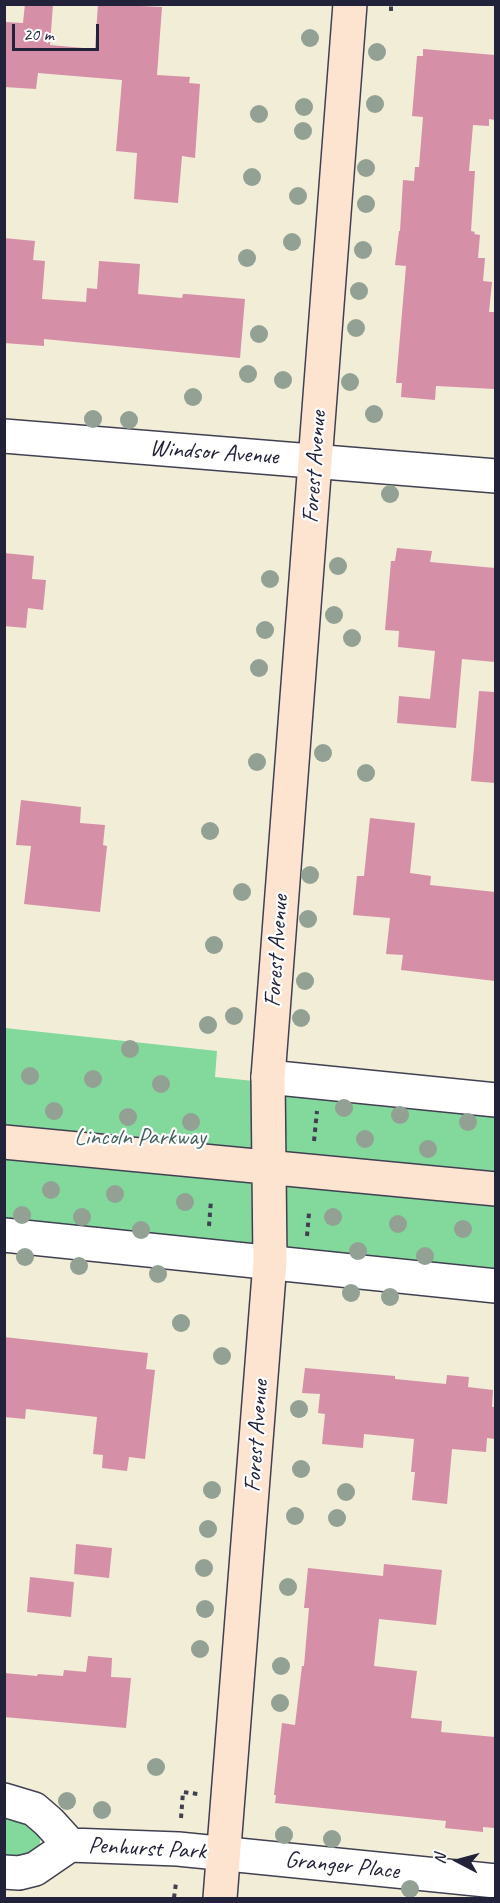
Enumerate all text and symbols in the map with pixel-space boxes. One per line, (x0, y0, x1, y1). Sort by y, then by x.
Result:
scale bar (15, 12, 102, 50)
text: 20 m (23, 23, 54, 45)
street label: Forest Avenue (297, 410, 333, 524)
street label: Windsor Avenue (149, 434, 279, 472)
street label: Forest Avenue (259, 894, 295, 1008)
park label: Lincoln Parkway (74, 1124, 206, 1152)
street label: Forest Avenue (239, 1379, 275, 1493)
north arrow (428, 1831, 488, 1891)
street label: Penhurst Park (87, 1832, 207, 1866)
street label: Granger Place (284, 1846, 400, 1886)
text: N (430, 1853, 451, 1865)

